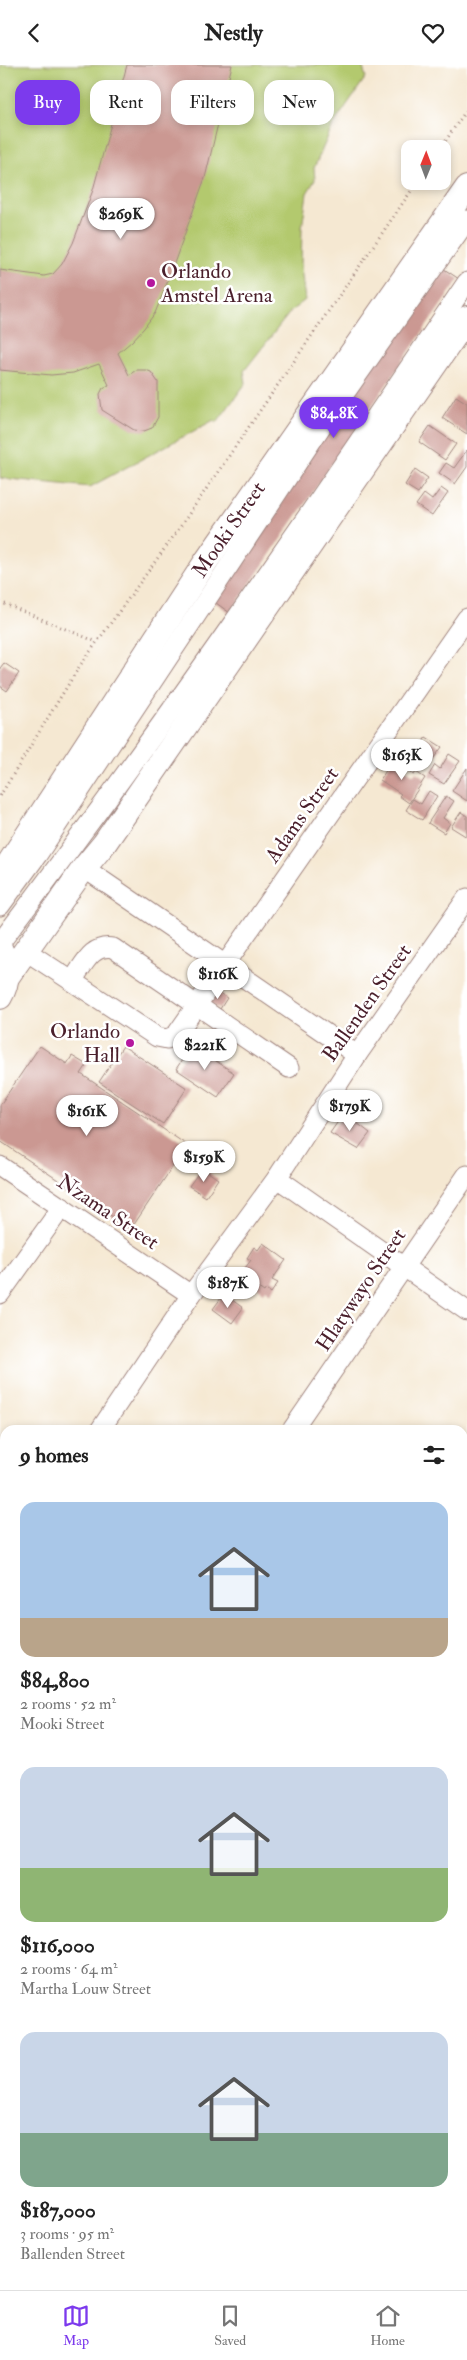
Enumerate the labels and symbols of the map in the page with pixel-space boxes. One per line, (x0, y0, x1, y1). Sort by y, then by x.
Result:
north arrow (401, 140, 451, 190)
pin: $269K (86, 197, 156, 240)
place label: Orlando Amstel Arena (160, 258, 273, 309)
marker: Orlando Amstel Arena (145, 277, 157, 289)
pin: $84.8K (293, 397, 375, 439)
street label: Mooki Street (186, 476, 271, 582)
pin: $163K (367, 739, 437, 781)
street label: Adams Street (259, 762, 345, 869)
street label: Ballenden Street (316, 939, 418, 1067)
pin: $116K (183, 957, 253, 1000)
place label: Orlando Hall (50, 1018, 121, 1069)
pin: $221K (170, 1029, 240, 1071)
marker: Orlando Hall (124, 1037, 136, 1049)
pin: $179K (315, 1089, 385, 1132)
pin: $161K (52, 1095, 122, 1137)
pin: $159K (169, 1141, 239, 1183)
street label: Nzama Street (52, 1168, 164, 1256)
street label: Hlatywayo Street (310, 1223, 412, 1357)
pin: $187K (193, 1267, 263, 1309)

